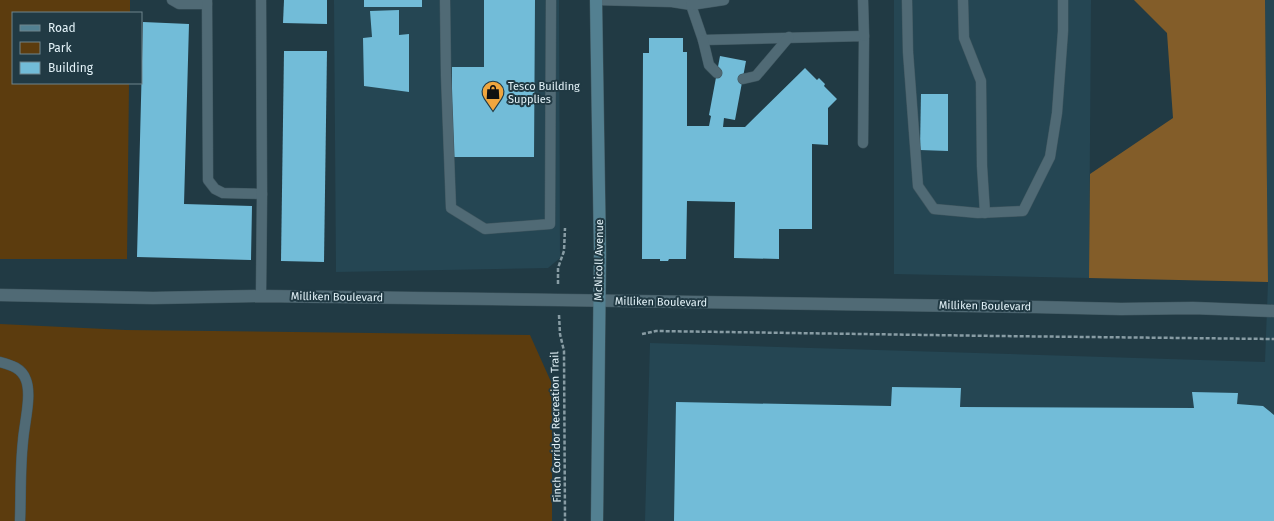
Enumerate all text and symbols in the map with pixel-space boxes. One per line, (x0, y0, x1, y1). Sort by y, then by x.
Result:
legend (12, 12, 142, 84)
text: Road (48, 21, 76, 35)
text: Park (48, 41, 72, 55)
text: Building (48, 61, 94, 75)
shop icon: Tesco Building Supplies (480, 79, 506, 112)
place label: Tesco Building Supplies (508, 80, 580, 106)
street label: McNicoll Avenue (592, 219, 606, 301)
street label: Milliken Boulevard (291, 290, 383, 304)
street label: Milliken Boulevard (615, 295, 707, 309)
street label: Milliken Boulevard (939, 299, 1031, 313)
street label: Finch Corridor Recreation Trail (548, 351, 564, 503)

